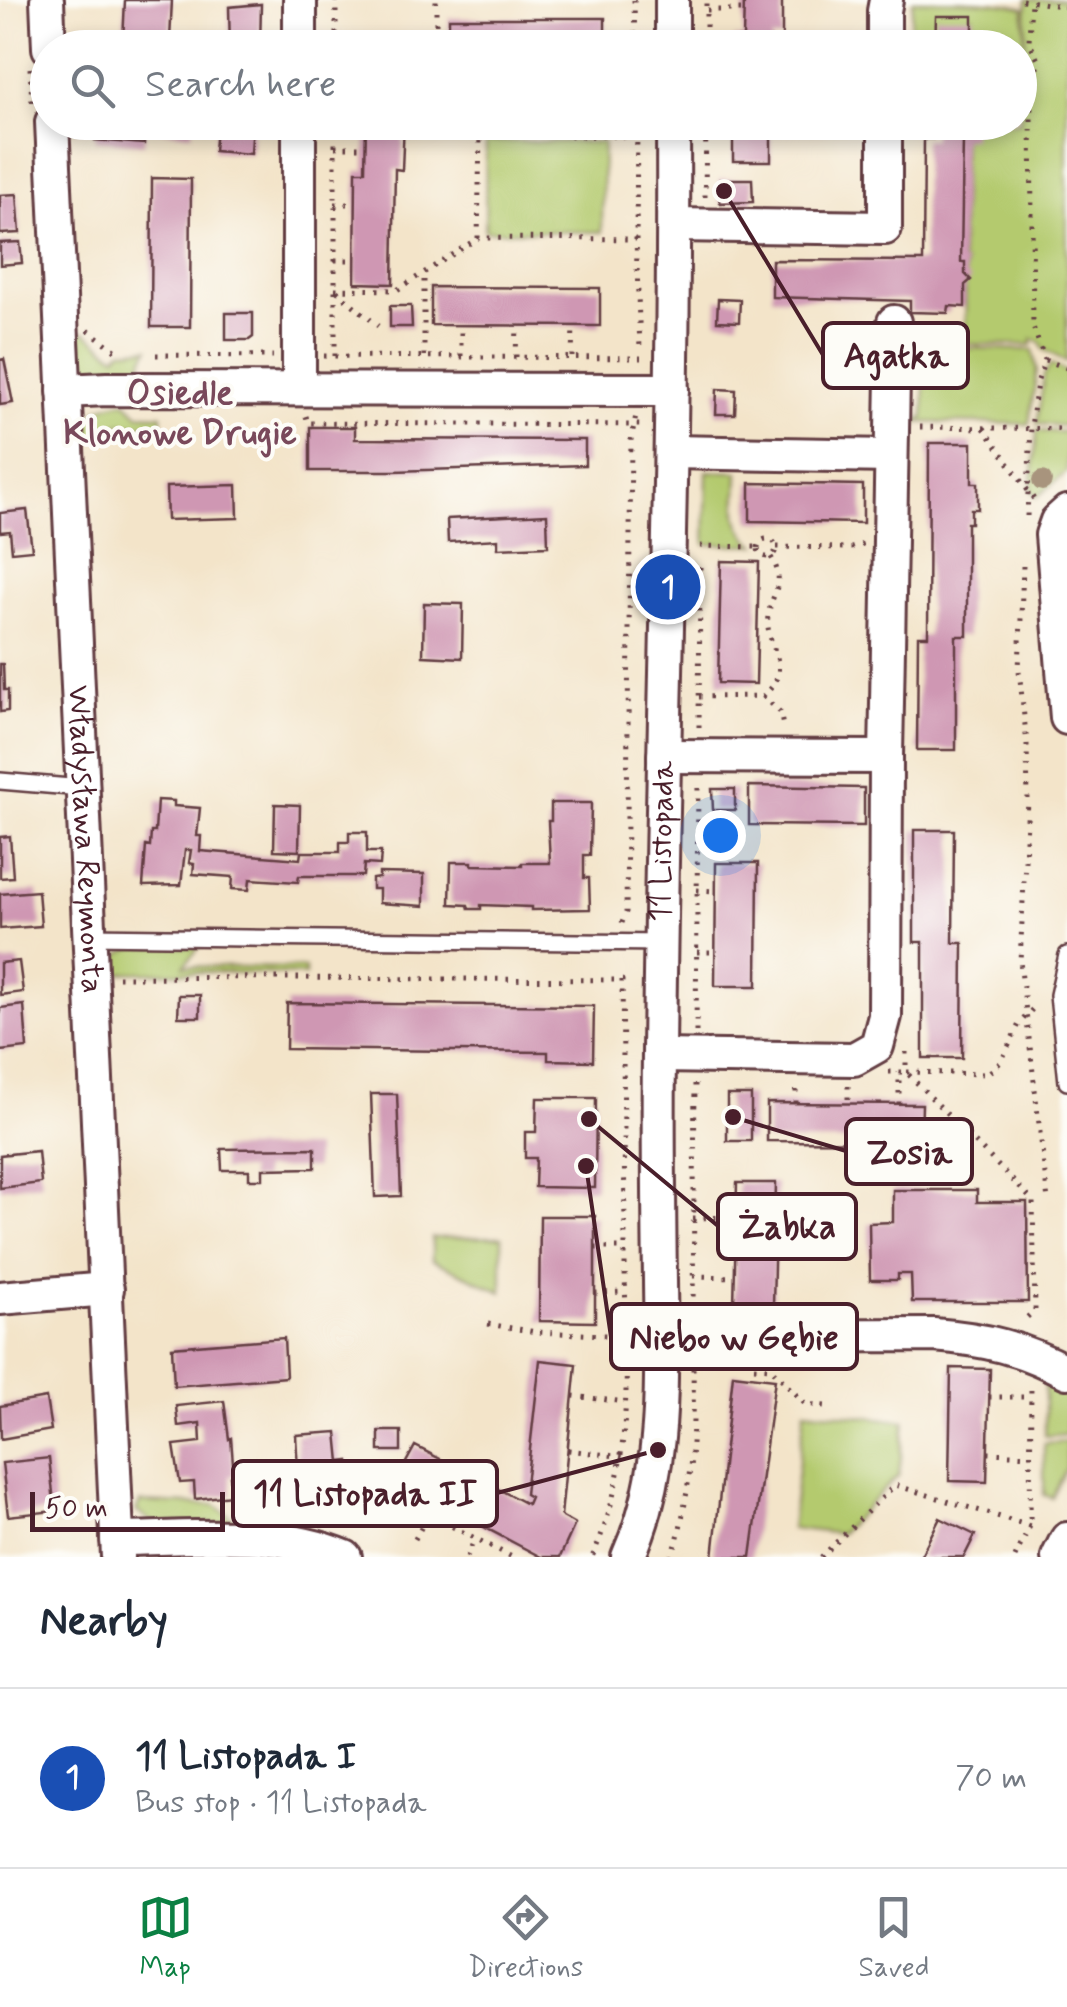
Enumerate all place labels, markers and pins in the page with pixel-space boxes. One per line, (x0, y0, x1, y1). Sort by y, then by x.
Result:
callout: Agatka (823, 323, 968, 388)
pin: 1 (636, 550, 700, 624)
callout: Zosia (846, 1119, 972, 1184)
callout: Żabka (718, 1194, 856, 1259)
callout: Niebo w Gębie (611, 1304, 857, 1369)
callout: 11 Listopada II (233, 1461, 497, 1526)

